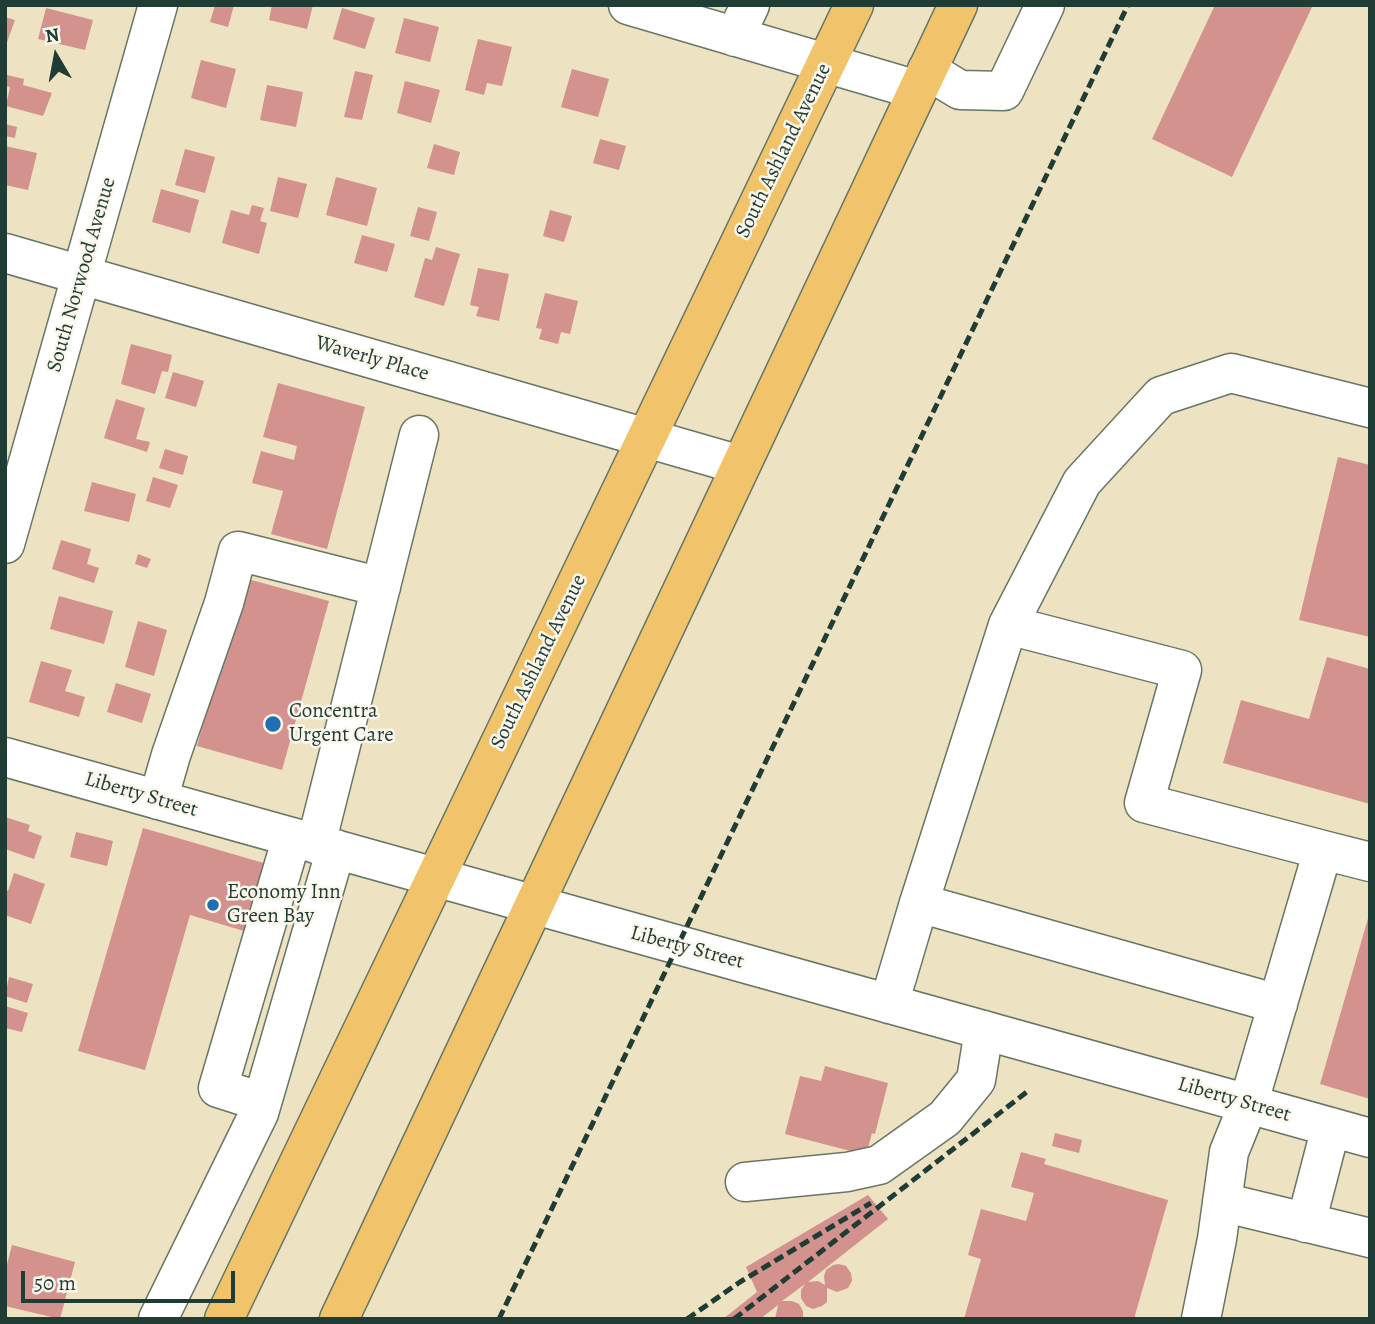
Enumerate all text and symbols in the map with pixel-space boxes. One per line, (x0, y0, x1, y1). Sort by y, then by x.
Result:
north arrow (21, 21, 91, 91)
text: N (43, 21, 61, 49)
street label: South Ashland Avenue (731, 60, 837, 242)
street label: South Norwood Avenue (42, 175, 122, 375)
street label: Waverly Place (312, 331, 432, 387)
street label: South Ashland Avenue (486, 571, 592, 753)
place label: Concentra Urgent Care (289, 699, 394, 749)
marker: Concentra Urgent Care (263, 714, 283, 734)
street label: Liberty Street (81, 767, 201, 823)
place label: Economy Inn Green Bay (227, 880, 341, 930)
marker: Economy Inn Green Bay (205, 897, 221, 913)
street label: Liberty Street (627, 921, 747, 975)
street label: Liberty Street (1174, 1072, 1294, 1128)
scale bar (24, 1258, 238, 1302)
text: 50 m (34, 1269, 76, 1297)

